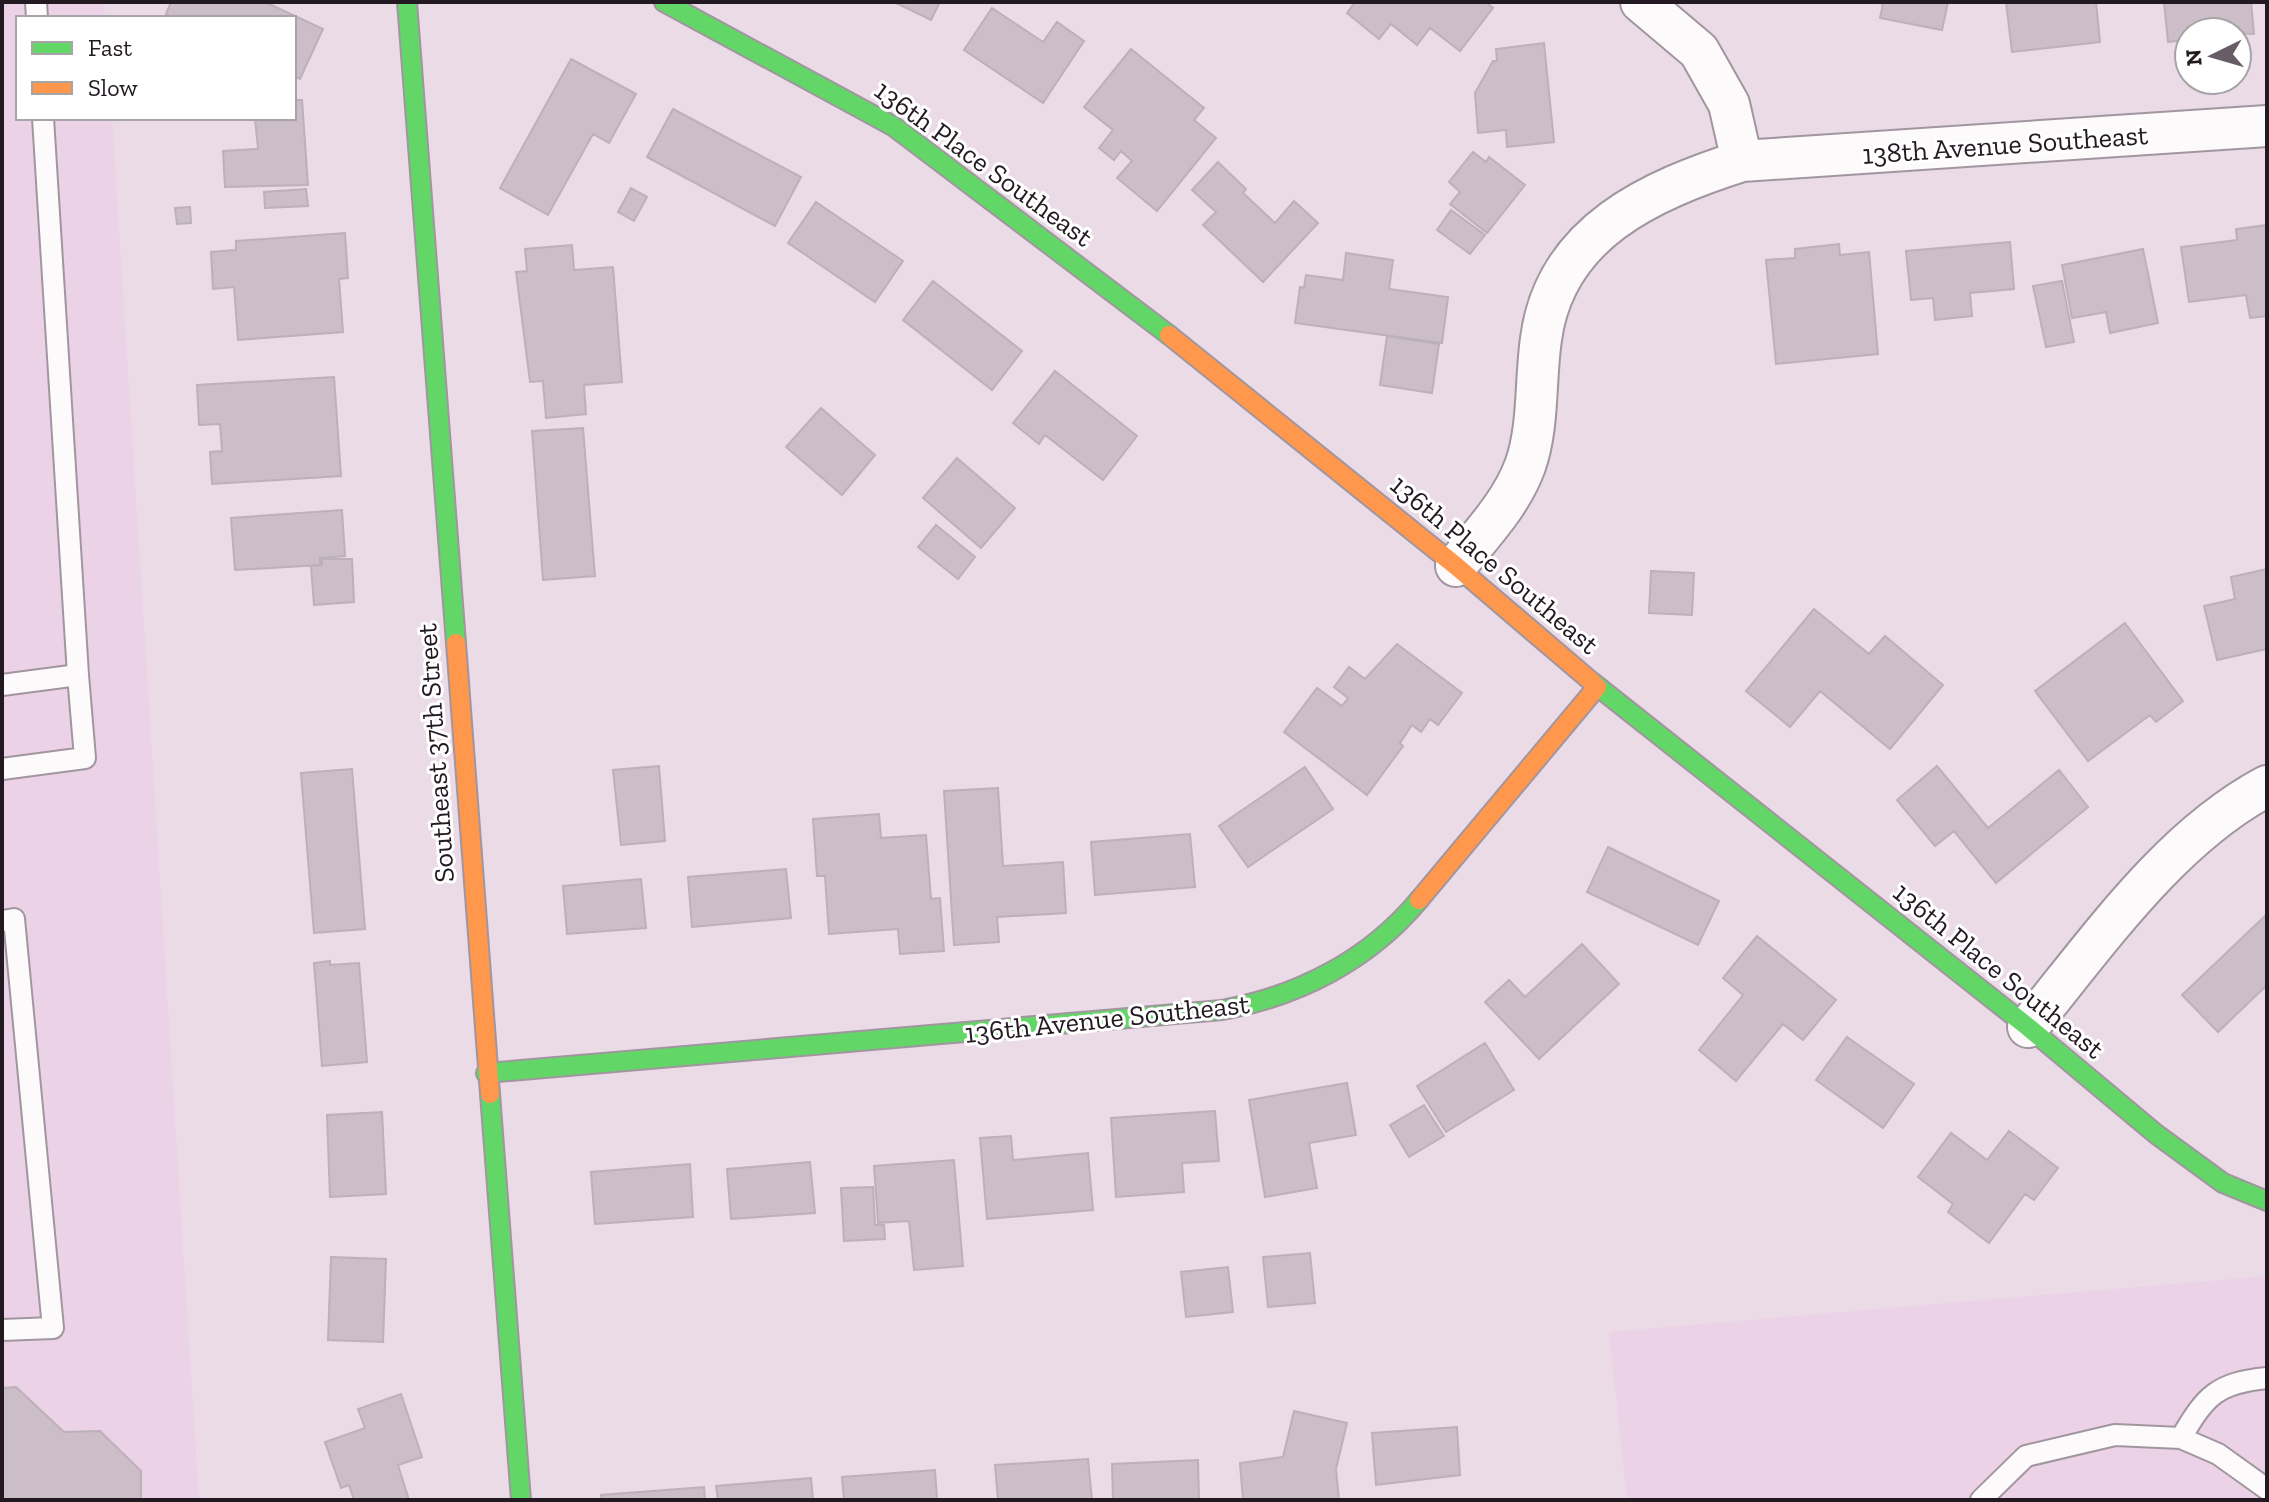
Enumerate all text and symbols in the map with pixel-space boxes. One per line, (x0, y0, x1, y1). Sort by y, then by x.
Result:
legend (16, 16, 296, 120)
north arrow (2173, 16, 2253, 96)
text: Fast (88, 33, 132, 62)
text: N (2179, 48, 2208, 67)
text: Slow (88, 73, 138, 102)
street label: 136th Place Southeast (868, 73, 1100, 254)
street label: 138th Avenue Southeast (1861, 118, 2150, 171)
street label: 136th Place Southeast (1384, 468, 1606, 661)
street label: Southeast 37th Street (410, 622, 461, 884)
street label: 136th Place Southeast (1887, 875, 2111, 1066)
street label: 136th Avenue Southeast (963, 987, 1252, 1050)

